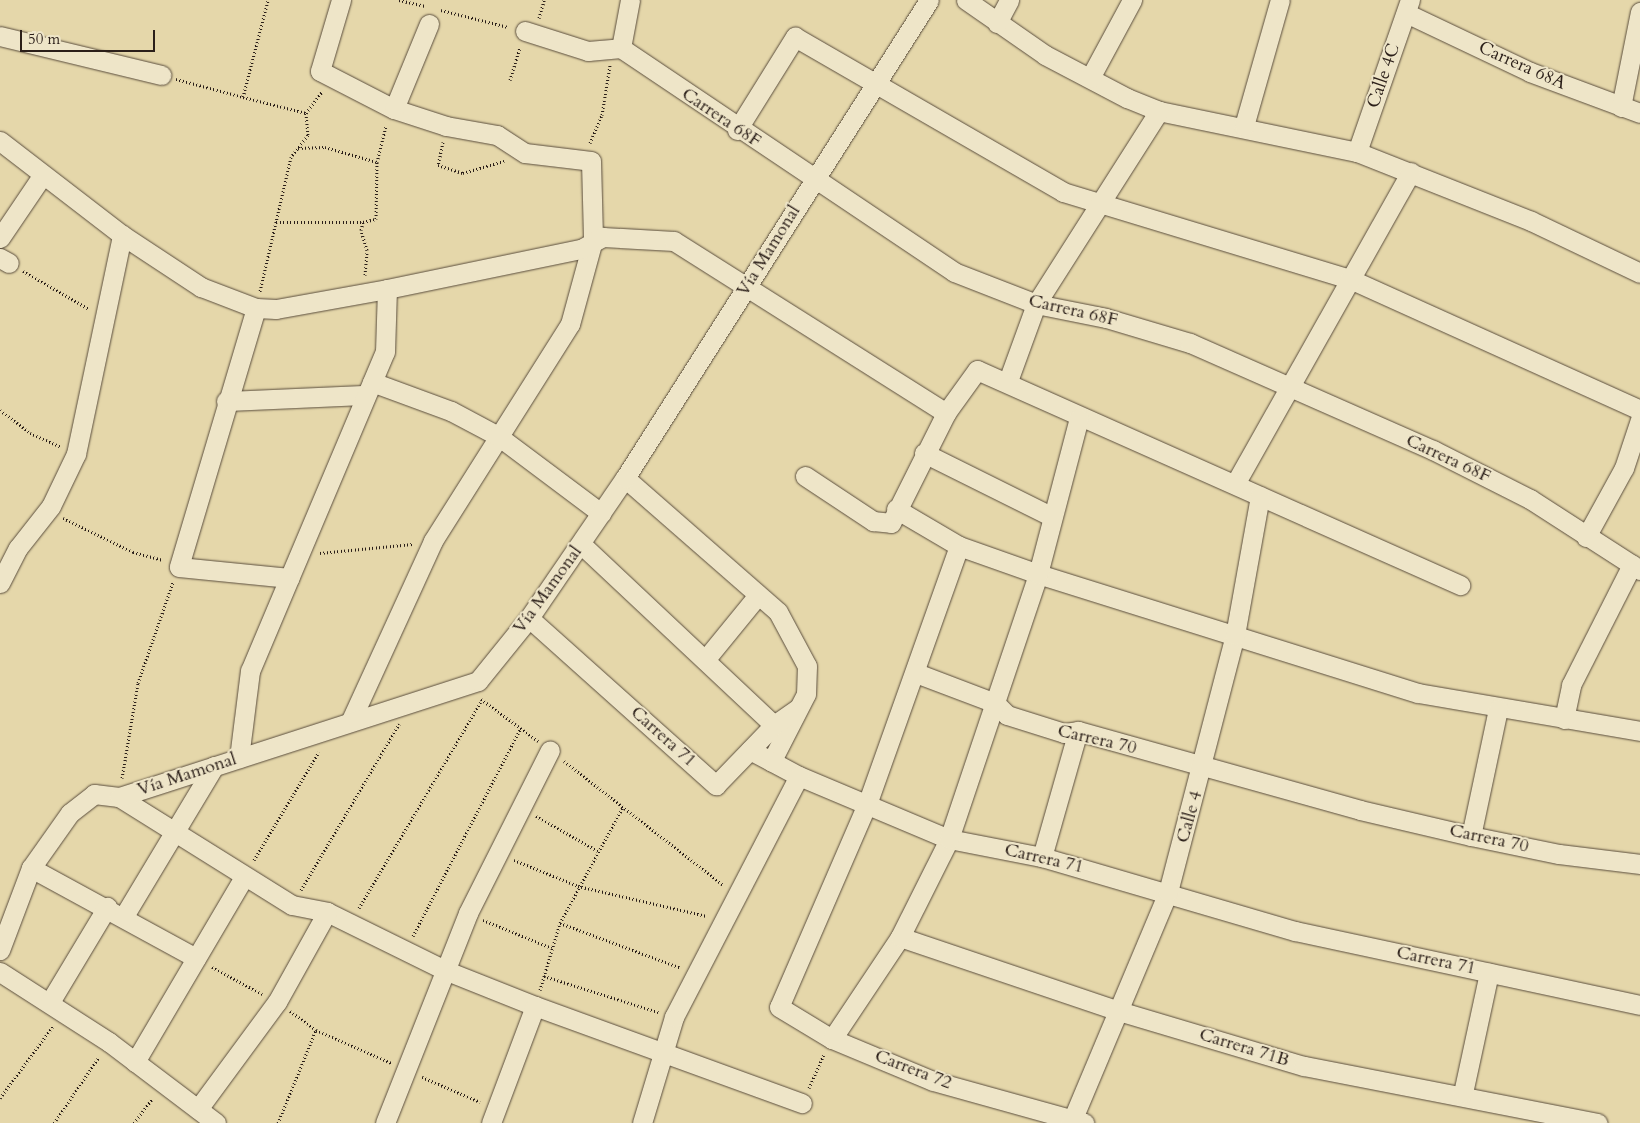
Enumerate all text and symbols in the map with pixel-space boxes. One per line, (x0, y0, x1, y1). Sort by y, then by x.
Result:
scale bar (22, 20, 158, 52)
text: 50 m (28, 29, 60, 49)
street label: Carrera 68A (1475, 37, 1569, 95)
street label: Calle 4C (1363, 41, 1405, 111)
street label: Carrera 68F (677, 84, 765, 152)
street label: Vía Mamonal (733, 202, 805, 300)
street label: Carrera 68F (1026, 290, 1120, 332)
street label: Carrera 68F (1402, 430, 1494, 488)
street label: Vía Mamonal (509, 542, 587, 638)
street label: Carrera 71 (626, 702, 700, 772)
street label: Carrera 70 (1055, 720, 1139, 760)
street label: Vía Mamonal (135, 749, 239, 801)
street label: Calle 4 (1172, 789, 1208, 845)
street label: Carrera 70 (1447, 820, 1531, 858)
street label: Carrera 71 (1002, 839, 1086, 879)
street label: Carrera 71 (1394, 942, 1478, 980)
street label: Carrera 71B (1197, 1024, 1291, 1072)
street label: Carrera 72 (872, 1045, 954, 1095)

